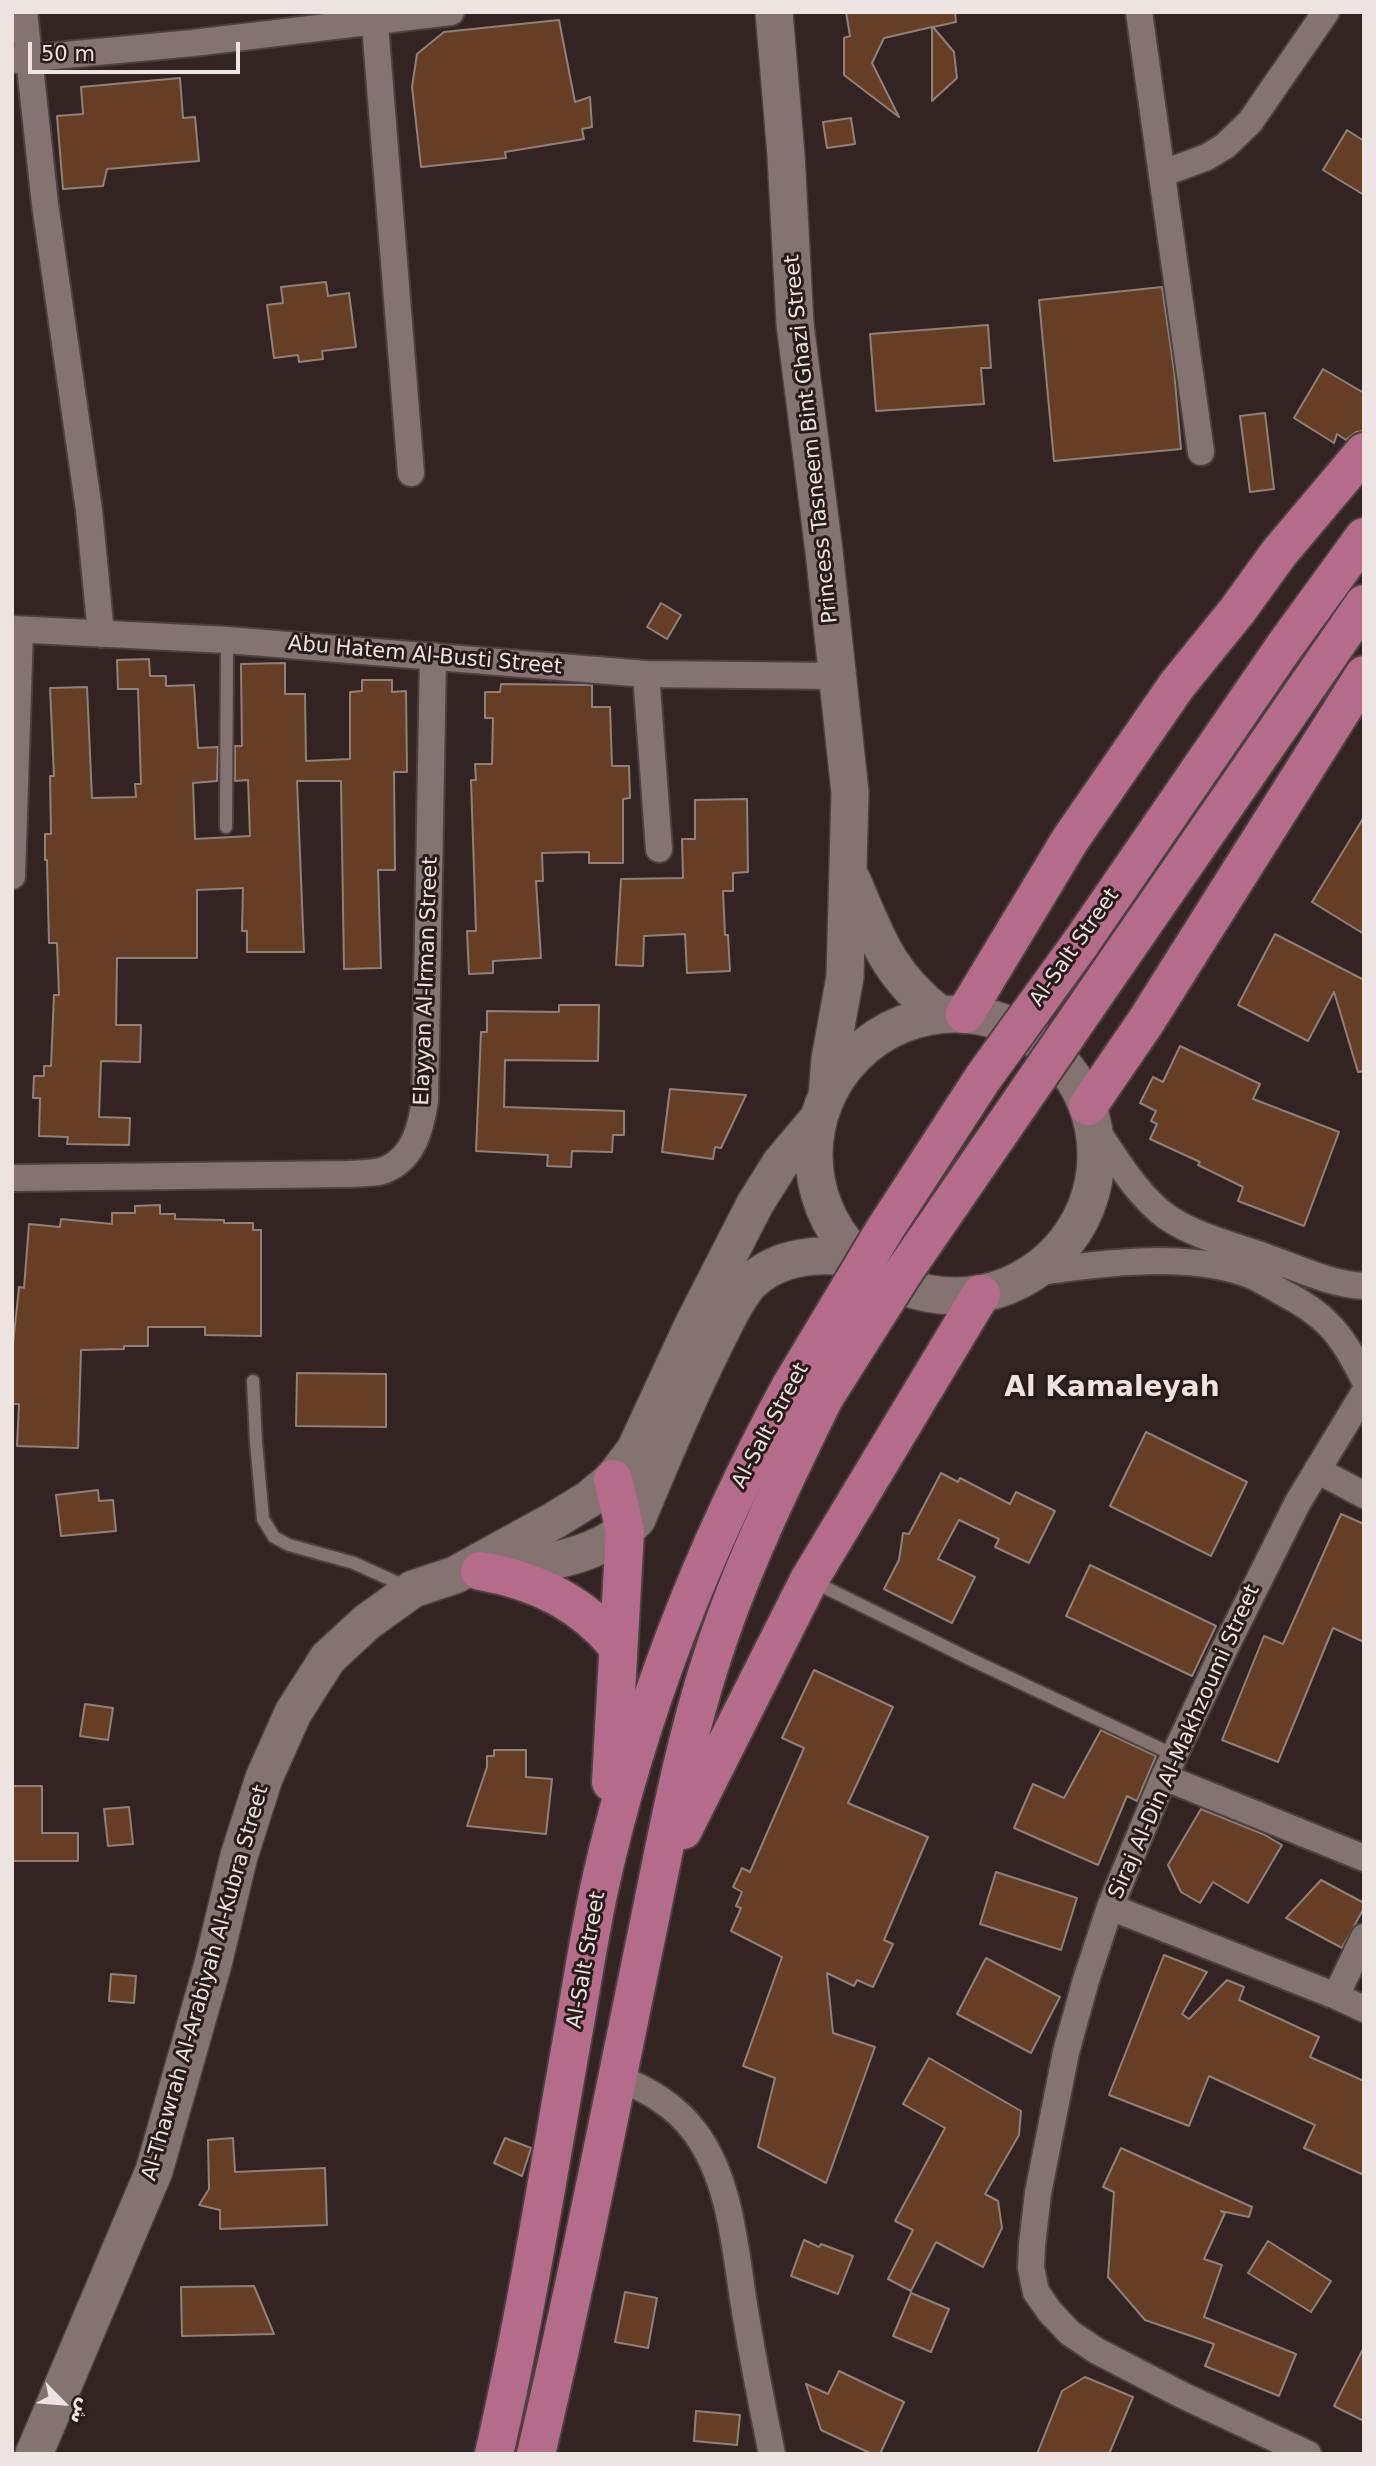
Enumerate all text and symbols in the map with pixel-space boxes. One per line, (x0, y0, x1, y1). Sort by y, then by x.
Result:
scale bar (32, 28, 243, 72)
text: 50 m (41, 42, 95, 66)
street label: Princess Tasneem Bint Ghazi Street (780, 253, 844, 625)
street label: Abu Hatem Al-Busti Street (287, 631, 563, 681)
street label: Elayyan Al-Irman Street (410, 856, 444, 1106)
street label: Al-Salt Street (1025, 884, 1125, 1012)
street label: Al-Salt Street (727, 1359, 815, 1493)
district label: Al Kamaleyah (1004, 1372, 1220, 1406)
street label: Siraj Al-Din Al-Makhzoumi Street (1104, 1581, 1266, 1903)
street label: Al-Thawrah Al-Arabiyah Al-Kubra Street (137, 1782, 275, 2184)
street label: Al-Salt Street (563, 1890, 611, 2030)
north arrow (28, 2368, 98, 2438)
text: ش (67, 2395, 98, 2428)

